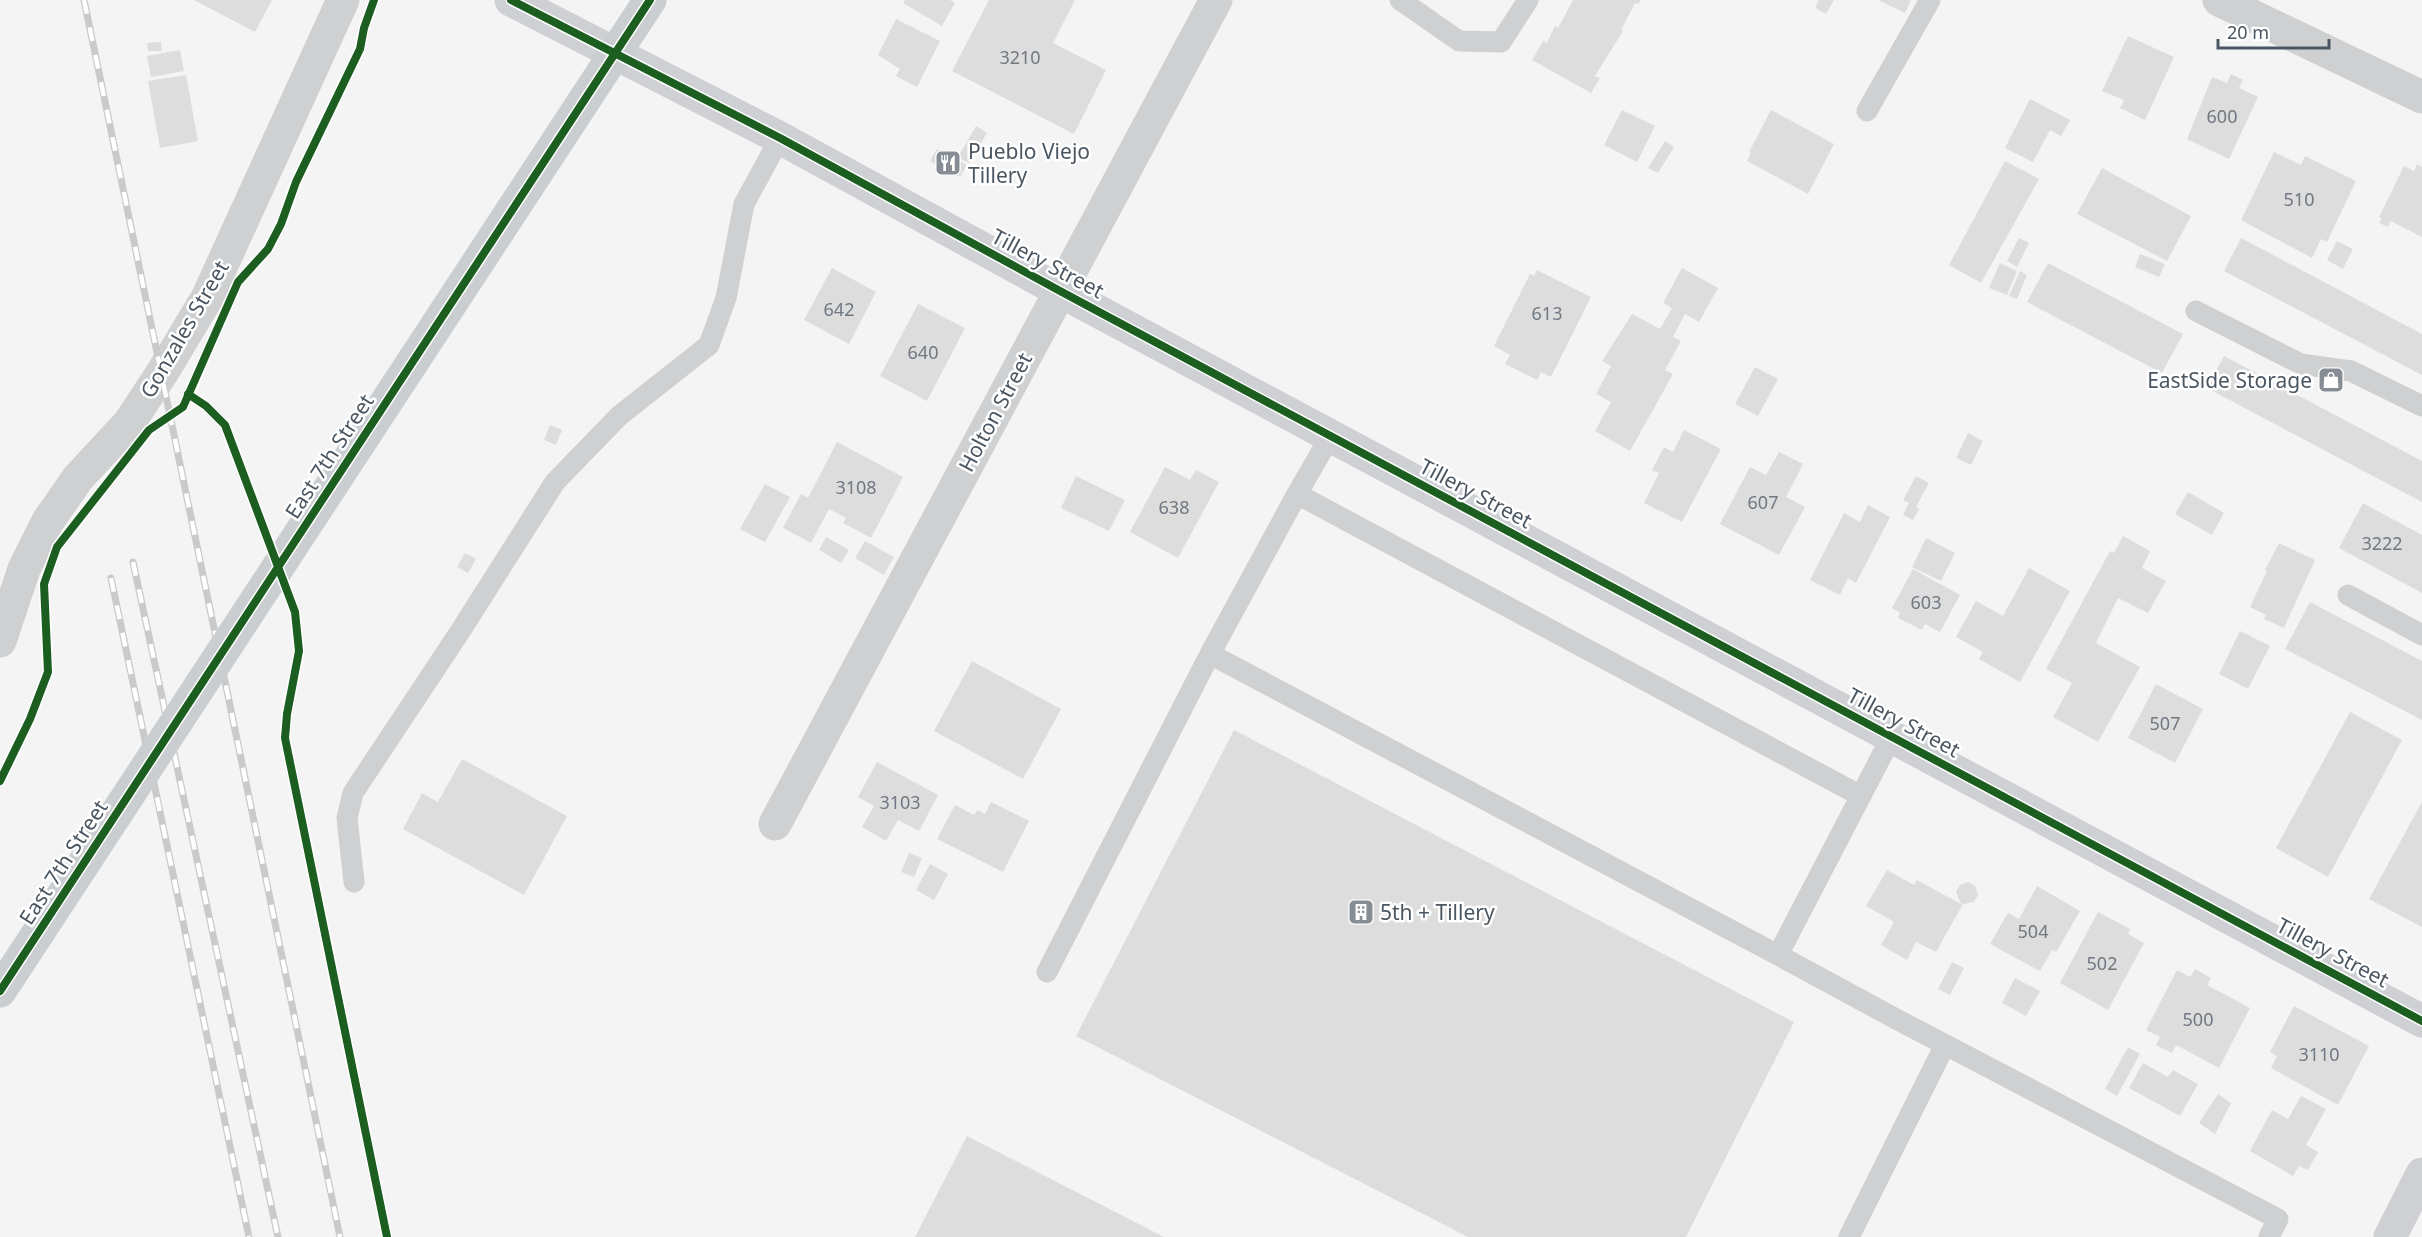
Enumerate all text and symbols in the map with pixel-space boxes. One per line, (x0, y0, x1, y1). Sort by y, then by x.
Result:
scale bar (2218, 12, 2329, 50)
text: 20 m (2227, 20, 2269, 44)
house number: 3210 (999, 45, 1041, 69)
house number: 600 (2207, 104, 2237, 128)
place label: Pueblo Viejo Tillery (968, 137, 1090, 189)
restaurant icon: Pueblo Viejo Tillery (933, 148, 963, 178)
house number: 510 (2284, 187, 2314, 211)
street label: Tillery Street (987, 222, 1109, 304)
street label: Gonzales Street (133, 255, 235, 403)
house number: 642 (824, 297, 854, 321)
house number: 613 (1532, 301, 1562, 325)
house number: 640 (908, 340, 938, 364)
street label: Holton Street (952, 347, 1038, 476)
shop icon: EastSide Storage (2316, 365, 2346, 395)
place label: EastSide Storage (2147, 366, 2312, 394)
street label: East 7th Street (278, 388, 380, 524)
street label: Tillery Street (1415, 452, 1537, 534)
house number: 3108 (835, 475, 877, 499)
house number: 607 (1748, 490, 1778, 514)
house number: 638 (1159, 495, 1189, 519)
house number: 3222 (2361, 531, 2403, 555)
house number: 603 (1911, 590, 1941, 614)
street label: Tillery Street (1843, 681, 1965, 763)
house number: 507 (2150, 711, 2180, 735)
house number: 3103 (879, 790, 921, 814)
street label: East 7th Street (12, 794, 114, 930)
building icon: 5th + Tillery (1346, 897, 1376, 927)
place label: 5th + Tillery (1380, 898, 1495, 926)
street label: Tillery Street (2272, 911, 2394, 993)
house number: 504 (2018, 919, 2048, 943)
house number: 502 (2087, 951, 2117, 975)
house number: 500 (2183, 1007, 2213, 1031)
house number: 3110 (2298, 1042, 2340, 1066)

